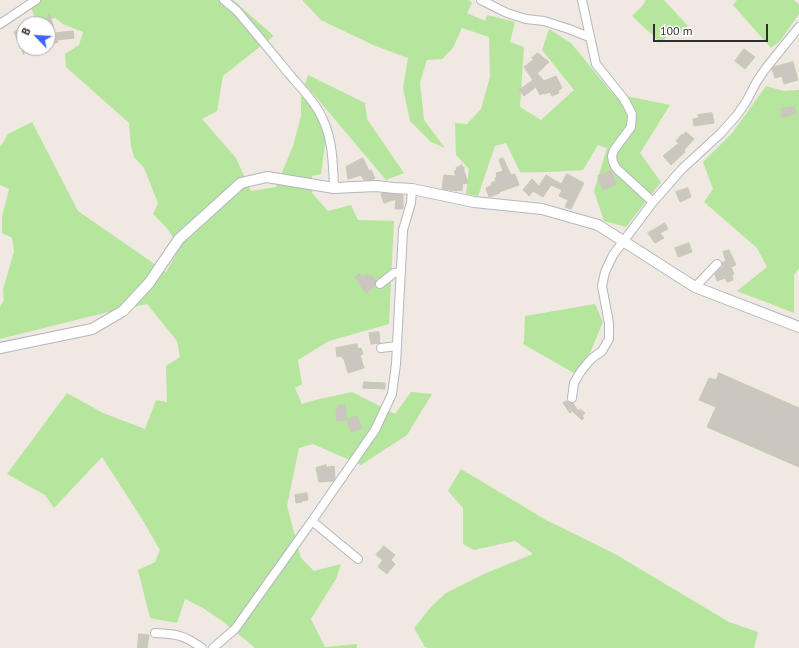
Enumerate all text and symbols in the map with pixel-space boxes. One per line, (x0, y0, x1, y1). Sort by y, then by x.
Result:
north arrow (16, 16, 56, 56)
scale bar (655, 16, 770, 42)
text: 100 m (660, 23, 693, 38)
text: B (18, 25, 34, 37)

